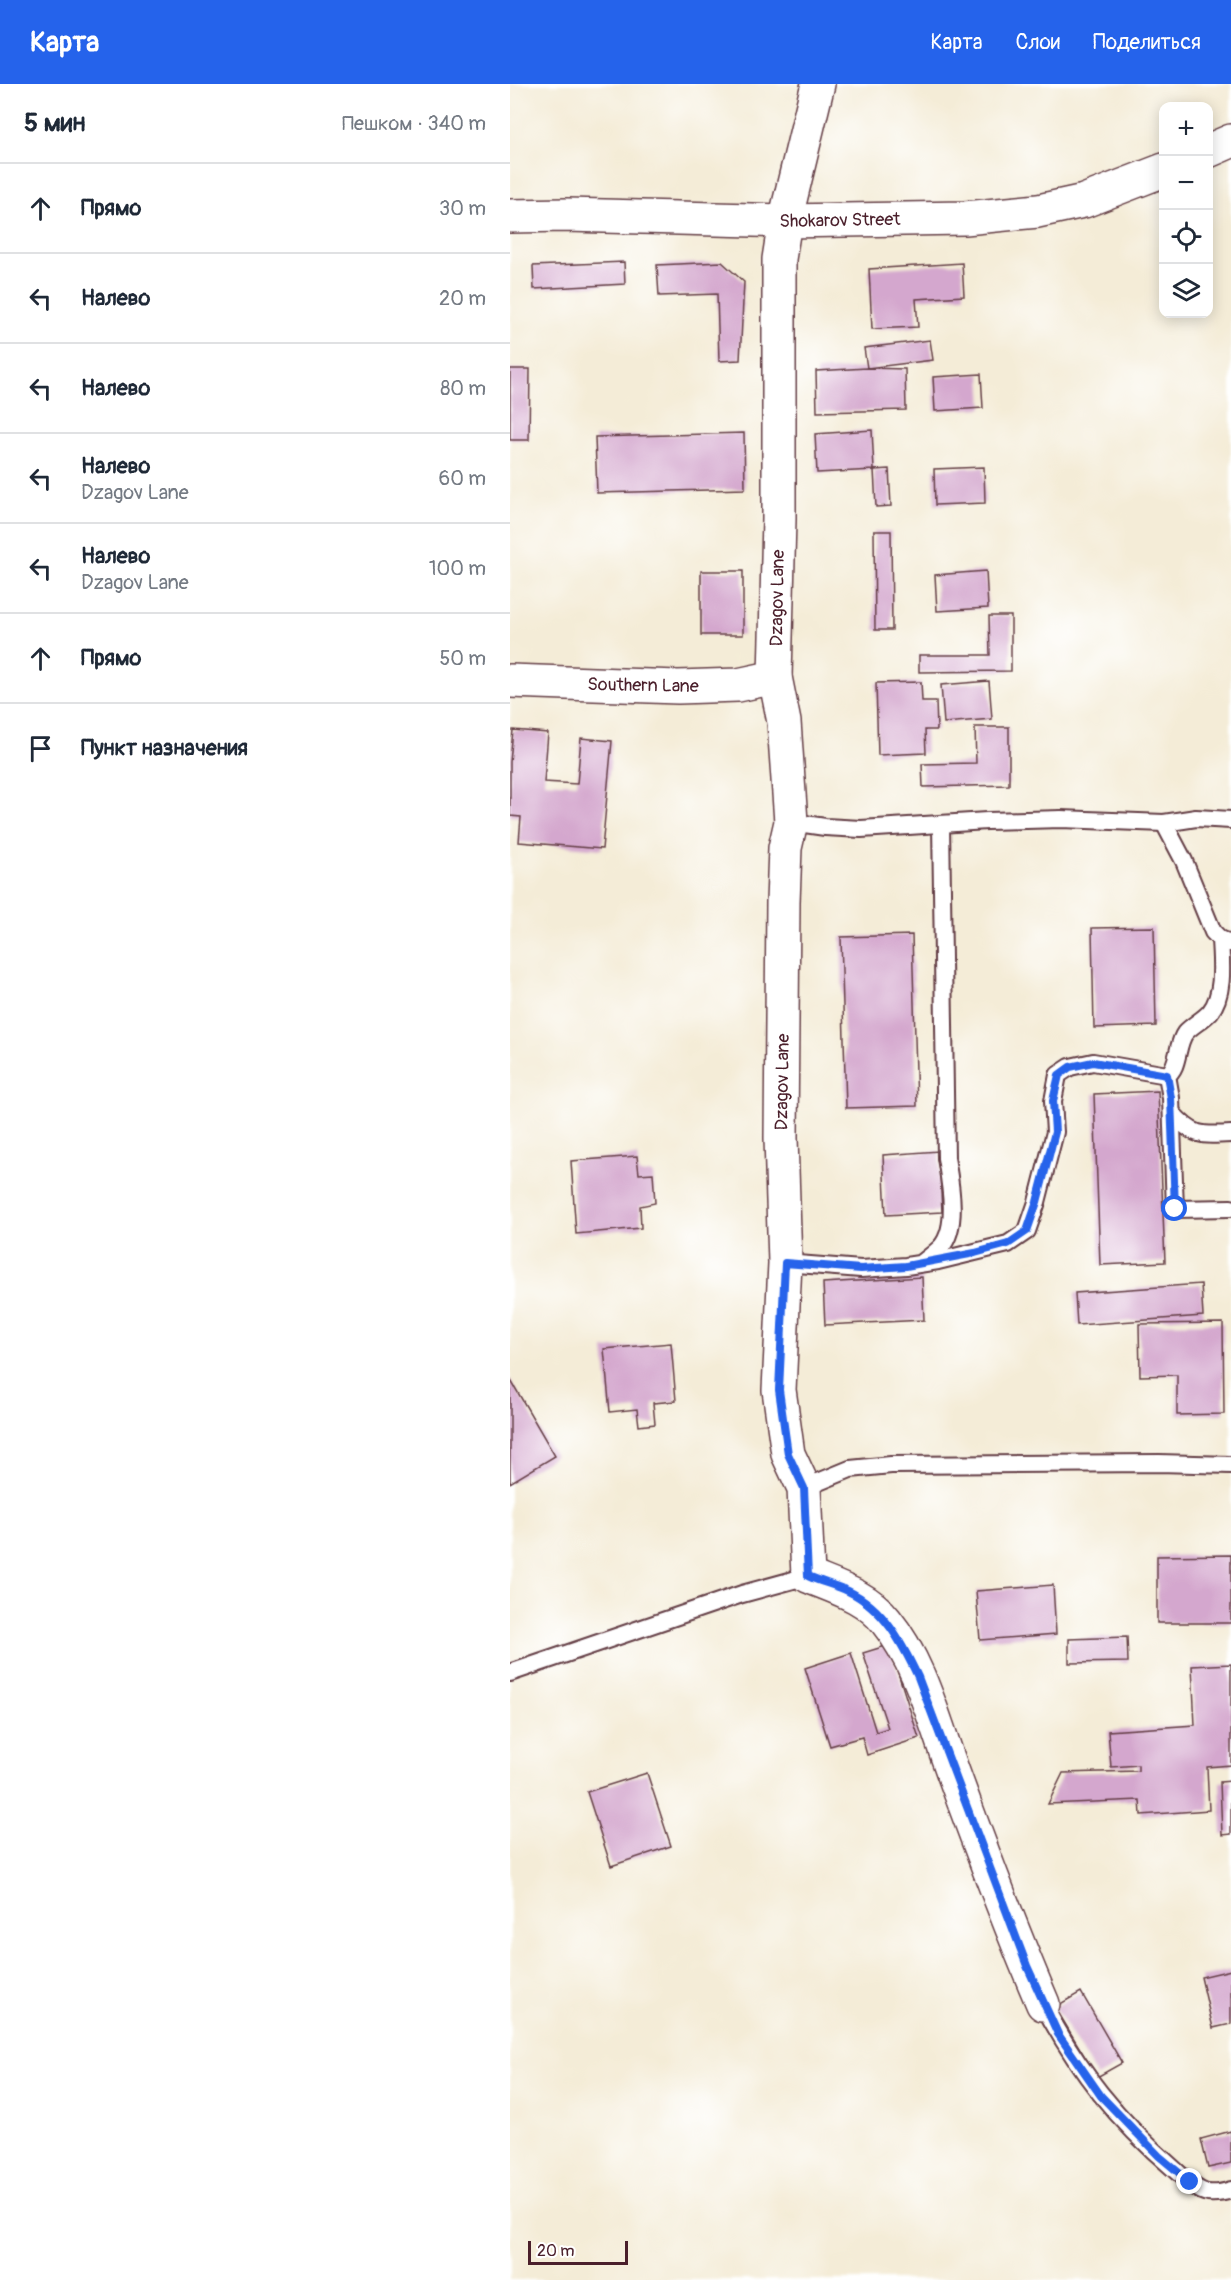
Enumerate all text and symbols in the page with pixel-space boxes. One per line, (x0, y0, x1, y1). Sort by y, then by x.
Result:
text: Карта (30, 25, 99, 60)
text: Карта (930, 29, 982, 56)
text: Слои (1015, 29, 1060, 56)
text: Поделиться (1093, 29, 1201, 56)
map controls (1159, 102, 1213, 318)
button: + (1159, 102, 1213, 156)
text: 5 мин (24, 107, 85, 139)
text: Пешком · 340 m (342, 111, 486, 136)
button: − (1159, 156, 1213, 210)
icon: ahead (24, 192, 57, 225)
text: Прямо (81, 194, 141, 222)
text: 30 m (439, 196, 486, 221)
street label: Shokarov Street (779, 208, 901, 233)
button: locate (1159, 210, 1213, 264)
button: layers (1159, 264, 1213, 318)
icon: left (24, 282, 57, 315)
text: Налево (81, 284, 150, 312)
text: 20 m (439, 286, 486, 311)
icon: left (24, 372, 57, 405)
text: Налево (81, 374, 150, 402)
text: 80 m (440, 376, 486, 401)
text: Налево (81, 452, 150, 480)
icon: left (24, 462, 57, 495)
text: 60 m (439, 466, 486, 491)
text: Dzagov Lane (81, 480, 189, 505)
text: Налево (81, 542, 150, 570)
street label: Dzagov Lane (765, 549, 790, 647)
icon: left (24, 552, 57, 585)
text: 100 m (429, 556, 486, 581)
text: Dzagov Lane (81, 570, 189, 595)
icon: ahead (24, 642, 57, 675)
text: Прямо (81, 644, 141, 672)
text: 50 m (439, 646, 486, 671)
street label: Southern Lane (587, 673, 699, 698)
icon: arrive (24, 732, 57, 765)
text: Пункт назначения (81, 734, 248, 762)
street label: Dzagov Lane (770, 1033, 795, 1131)
route start (1161, 1195, 1187, 1221)
route end (1176, 2168, 1202, 2194)
scale bar (528, 2238, 628, 2266)
text: 20 m (537, 2241, 575, 2261)

